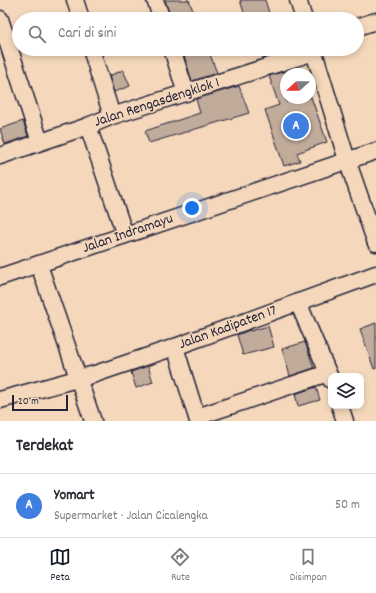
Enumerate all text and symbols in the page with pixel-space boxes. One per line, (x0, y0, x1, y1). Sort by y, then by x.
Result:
search box (12, 12, 364, 56)
icon: search (26, 23, 48, 45)
text: Cari di sini (58, 23, 116, 45)
north arrow (280, 68, 316, 104)
street label: Jalan Rengasdengklok 1 (91, 72, 223, 134)
pin: A (283, 111, 309, 141)
your location (182, 198, 202, 218)
street label: Jalan Indramayu (80, 208, 176, 260)
street label: Jalan Kadipaten 17 (176, 300, 280, 356)
map controls (328, 373, 364, 409)
button: layers (328, 373, 364, 409)
scale bar (12, 393, 68, 412)
text: 20 m (18, 394, 39, 410)
text: Terdekat (16, 435, 73, 459)
text: Yomart (54, 485, 95, 507)
text: A (25, 496, 33, 515)
text: 50 m (335, 496, 360, 515)
text: Supermarket · Jalan Cicalengka (54, 507, 208, 526)
tab: Peta (49, 546, 71, 586)
tab: Rute (169, 546, 191, 586)
tab: Disimpan (290, 546, 327, 586)

